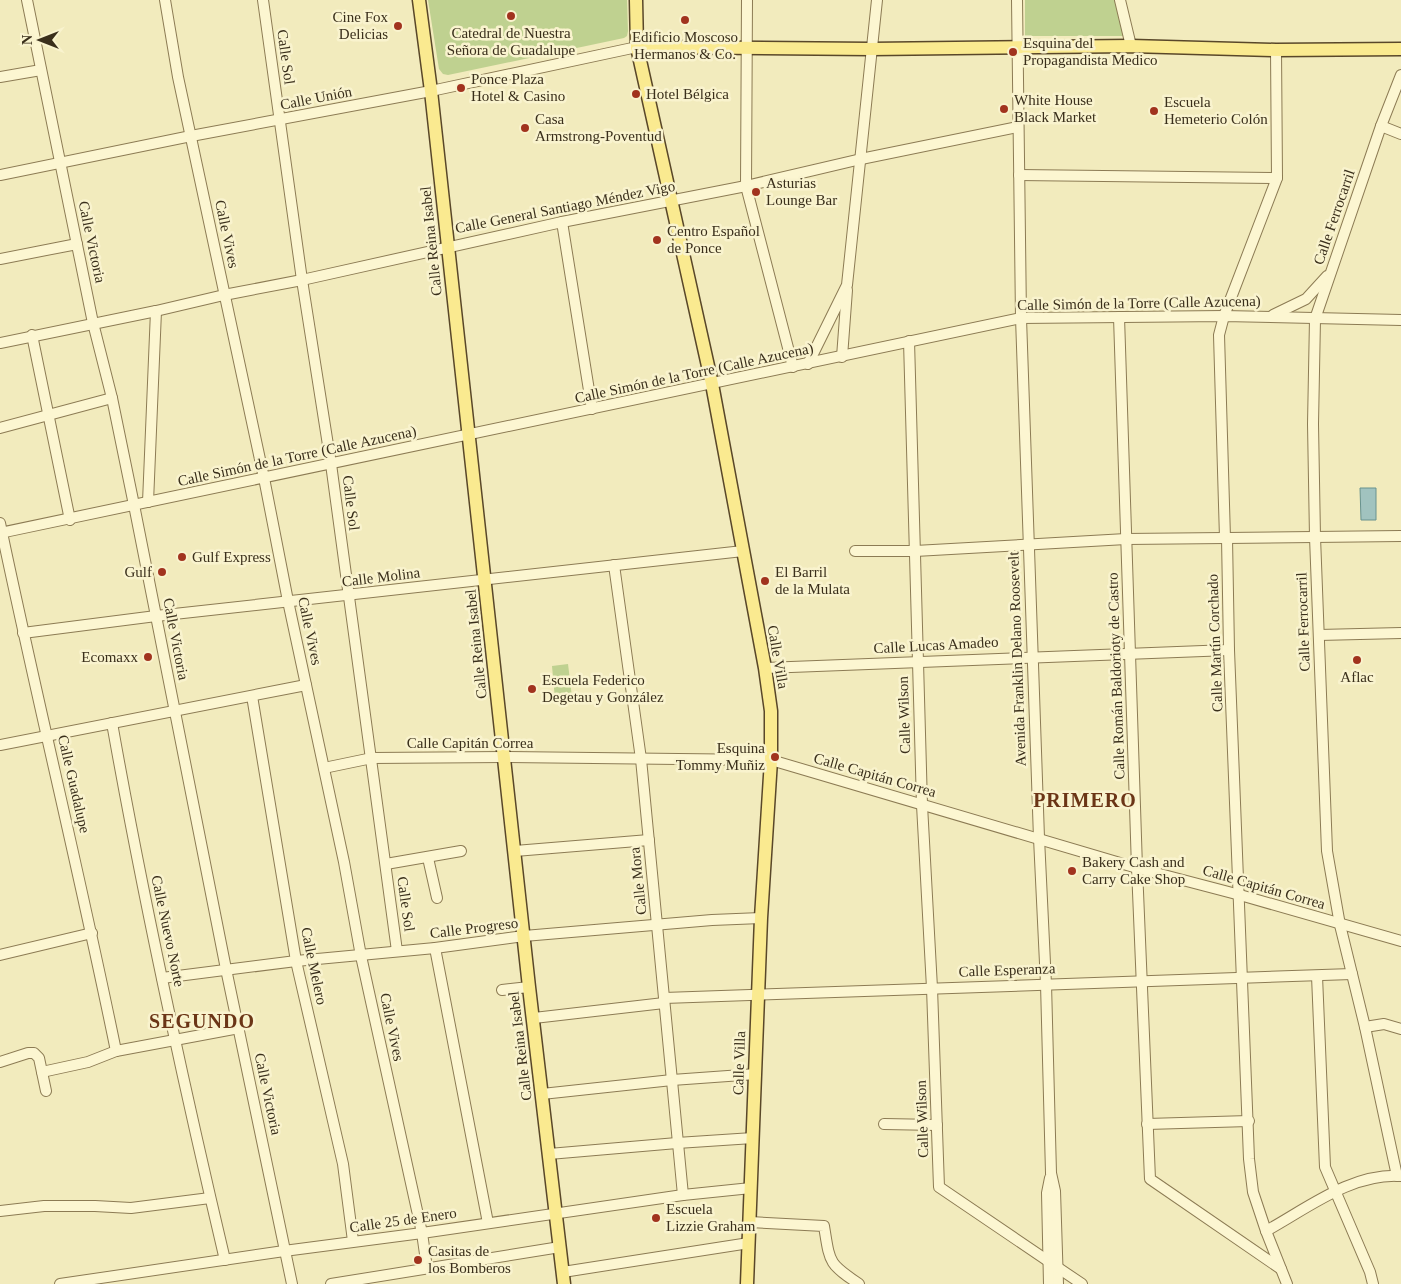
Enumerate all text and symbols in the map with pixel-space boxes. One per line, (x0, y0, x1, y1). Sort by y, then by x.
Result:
place label: Cine Fox Delicias (333, 9, 388, 42)
marker: Catedral de Nuestra Señora de Guadalupe (505, 10, 517, 22)
marker: Edificio Moscoso Hermanos & Co. (679, 14, 691, 26)
north arrow (15, 15, 65, 65)
marker: Cine Fox Delicias (392, 20, 404, 32)
place label: Catedral de Nuestra Señora de Guadalupe (447, 25, 575, 58)
street label: Calle Sol (274, 28, 298, 86)
place label: Edificio Moscoso Hermanos & Co. (632, 29, 738, 62)
text: N (20, 35, 35, 45)
place label: Esquina del Propagandista Medico (1023, 35, 1158, 68)
marker: Esquina del Propagandista Medico (1007, 46, 1019, 58)
place label: Ponce Plaza Hotel & Casino (471, 71, 565, 104)
marker: Ponce Plaza Hotel & Casino (455, 82, 467, 94)
street label: Calle Unión (279, 83, 354, 113)
place label: Hotel Bélgica (646, 86, 729, 102)
marker: Hotel Bélgica (630, 88, 642, 100)
place label: White House Black Market (1014, 92, 1097, 125)
place label: Escuela Hemeterio Colón (1164, 94, 1268, 127)
marker: White House Black Market (998, 103, 1010, 115)
marker: Escuela Hemeterio Colón (1148, 105, 1160, 117)
place label: Casa Armstrong-Poventud (535, 111, 662, 144)
marker: Casa Armstrong-Poventud (519, 122, 531, 134)
street label: Calle Ferrocarril (1310, 167, 1358, 267)
place label: Asturias Lounge Bar (766, 175, 837, 208)
street label: Calle General Santiago Méndez Vigo (454, 178, 676, 236)
street label: Calle Reina Isabel (417, 185, 445, 297)
marker: Asturias Lounge Bar (750, 186, 762, 198)
street label: Calle Vives (212, 198, 242, 270)
street label: Calle Victoria (76, 200, 109, 285)
place label: Centro Español de Ponce (667, 223, 760, 256)
marker: Centro Español de Ponce (651, 234, 663, 246)
street label: Calle Simón de la Torre (Calle Azucena) (1017, 293, 1261, 314)
street label: Calle Simón de la Torre (Calle Azucena) (573, 340, 815, 407)
street label: Calle Simón de la Torre (Calle Azucena) (176, 423, 418, 490)
street label: Calle Sol (340, 475, 362, 531)
place label: Gulf Express (192, 549, 271, 565)
street label: Avenida Franklin Delano Roosevelt (1005, 550, 1029, 767)
marker: Gulf Express (176, 551, 188, 563)
place label: Gulf (125, 564, 152, 580)
street label: Calle Molina (341, 564, 421, 590)
place label: El Barril de la Mulata (775, 564, 850, 597)
marker: Gulf (156, 566, 168, 578)
street label: Calle Román Baldorioty de Castro (1104, 572, 1128, 780)
street label: Calle Ferrocarril (1293, 572, 1313, 672)
street label: Calle Martín Corchado (1205, 574, 1225, 712)
marker: El Barril de la Mulata (759, 575, 771, 587)
street label: Calle Reina Isabel (462, 588, 490, 700)
street label: Calle Vives (295, 595, 325, 667)
street label: Calle Victoria (160, 597, 192, 682)
street label: Calle Villa (765, 624, 792, 690)
street label: Calle Lucas Amadeo (873, 634, 999, 656)
place label: Ecomaxx (81, 649, 138, 665)
marker: Ecomaxx (142, 651, 154, 663)
marker: Aflac (1351, 654, 1363, 666)
place label: Aflac (1340, 669, 1374, 685)
place label: Escuela Federico Degetau y González (542, 672, 664, 705)
street label: Calle Wilson (895, 675, 913, 754)
marker: Escuela Federico Degetau y González (526, 683, 538, 695)
street label: Calle Guadalupe (55, 733, 93, 835)
street label: Calle Capitán Correa (407, 735, 534, 751)
place label: Esquina Tommy Muñiz (676, 740, 765, 773)
street label: Calle Capitán Correa (812, 750, 938, 800)
marker: Esquina Tommy Muñiz (769, 751, 781, 763)
district label: PRIMERO (1033, 789, 1137, 811)
street label: Calle Mora (626, 846, 650, 916)
place label: Bakery Cash and Carry Cake Shop (1082, 854, 1185, 887)
street label: Calle Capitán Correa (1201, 862, 1327, 912)
marker: Bakery Cash and Carry Cake Shop (1066, 865, 1078, 877)
street label: Calle Nuevo Norte (148, 874, 188, 988)
street label: Calle Sol (394, 875, 418, 933)
street label: Calle Progreso (429, 915, 519, 941)
street label: Calle Melero (298, 926, 330, 1006)
street label: Calle Esperanza (958, 960, 1056, 980)
street label: Calle Reina Isabel (505, 990, 535, 1102)
street label: Calle Vives (377, 991, 407, 1063)
district label: SEGUNDO (149, 1010, 255, 1032)
street label: Calle Villa (730, 1030, 748, 1095)
street label: Calle Victoria (252, 1052, 285, 1137)
street label: Calle Wilson (913, 1079, 931, 1158)
place label: Escuela Lizzie Graham (666, 1201, 756, 1234)
street label: Calle 25 de Enero (348, 1205, 458, 1235)
marker: Escuela Lizzie Graham (650, 1212, 662, 1224)
place label: Casitas de los Bomberos (428, 1243, 511, 1276)
marker: Casitas de los Bomberos (412, 1254, 424, 1266)

